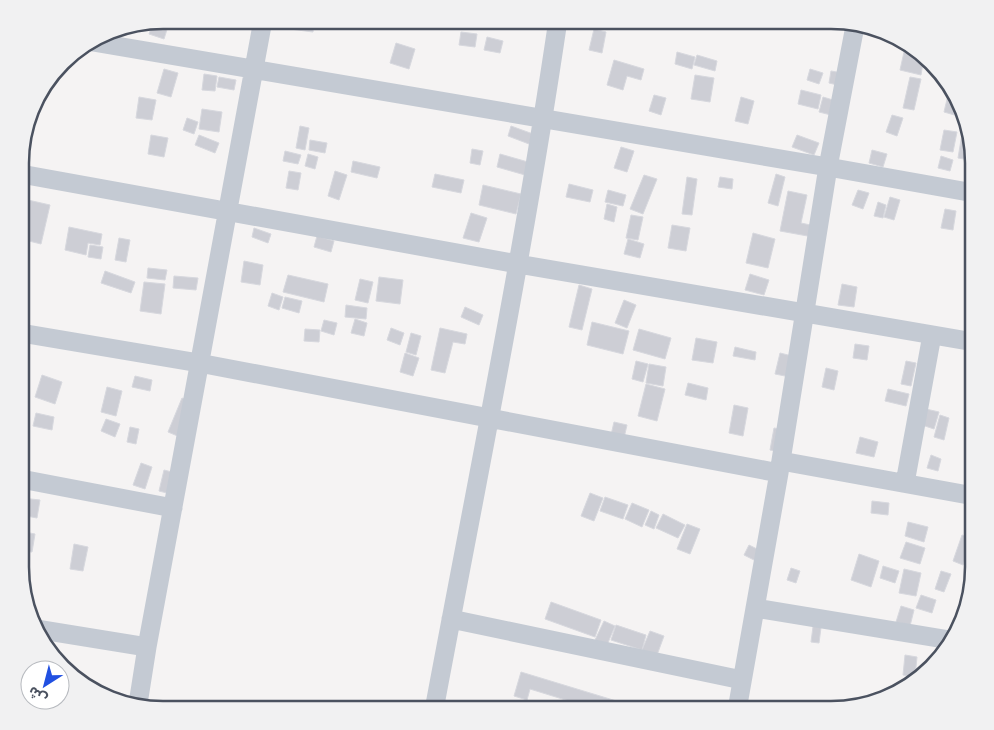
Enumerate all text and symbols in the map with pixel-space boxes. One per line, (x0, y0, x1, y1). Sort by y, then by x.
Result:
north arrow (20, 660, 70, 710)
text: ش (26, 683, 50, 706)

